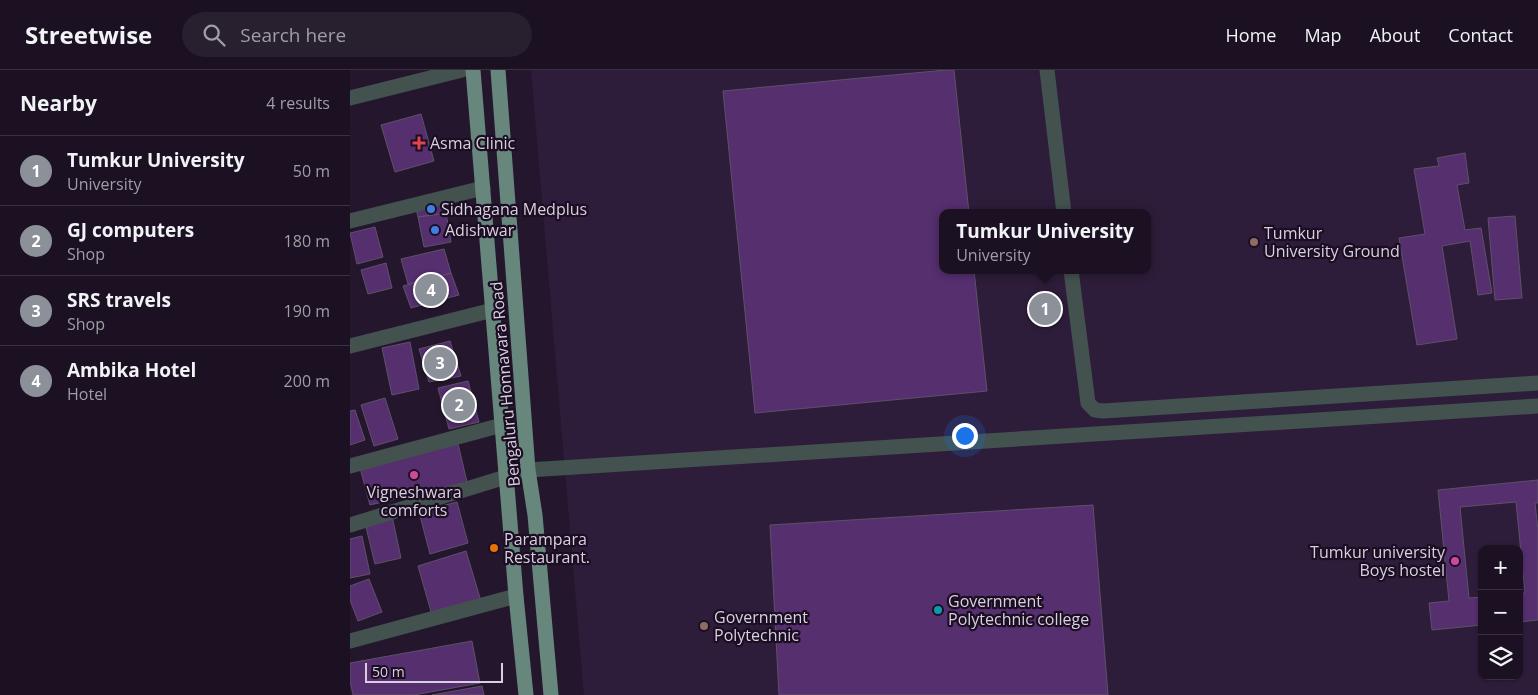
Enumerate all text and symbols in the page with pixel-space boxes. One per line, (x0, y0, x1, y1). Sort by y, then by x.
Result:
search box (182, 12, 532, 57)
text: Streetwise (25, 18, 152, 51)
icon: search (200, 21, 228, 49)
text: Search here (240, 22, 346, 48)
text: Home (1226, 23, 1276, 47)
text: Map (1304, 23, 1342, 47)
text: About (1370, 23, 1420, 47)
text: Contact (1448, 23, 1513, 47)
text: Nearby (20, 89, 97, 117)
text: 4 results (266, 92, 330, 114)
place label: Asma Clinic (430, 132, 516, 154)
marker: Asma Clinic (412, 136, 426, 150)
text: Tumkur University (67, 147, 245, 173)
text: 1 (31, 160, 41, 182)
text: 50 m (293, 160, 330, 182)
text: University (67, 173, 141, 195)
place label: Sidhagana Medplus (441, 198, 587, 220)
marker: Sidhagana Medplus (425, 203, 437, 215)
popup (939, 209, 1151, 274)
text: GJ computers (67, 217, 194, 243)
text: Tumkur University (956, 218, 1134, 244)
place label: Adishwar (445, 219, 515, 241)
place label: Tumkur University Ground (1264, 222, 1400, 262)
marker: Adishwar (429, 224, 441, 236)
text: 2 (31, 230, 41, 252)
text: 180 m (284, 230, 330, 252)
marker: Tumkur University Ground (1248, 236, 1260, 248)
text: Shop (67, 243, 105, 265)
text: University (956, 244, 1031, 266)
pin: 4 (415, 271, 447, 309)
street label: Bengaluru Honnavara Road (485, 281, 525, 487)
text: SRS travels (67, 287, 171, 313)
pin: 1 (1029, 290, 1061, 328)
text: 3 (31, 300, 41, 322)
text: 190 m (284, 300, 330, 322)
text: Shop (67, 313, 105, 335)
pin: 3 (424, 344, 456, 382)
text: Ambika Hotel (67, 357, 196, 383)
text: 4 (31, 370, 41, 392)
text: 200 m (284, 370, 330, 392)
text: Hotel (67, 383, 107, 405)
pin: 2 (443, 386, 475, 424)
your location (952, 423, 978, 449)
marker: Vigneshwara comforts (408, 469, 420, 481)
place label: Vigneshwara comforts (366, 481, 462, 521)
place label: Parampara Restaurant. (504, 528, 590, 568)
place label: Tumkur university Boys hostel (1310, 541, 1446, 581)
marker: Parampara Restaurant. (488, 542, 500, 554)
map controls (1478, 545, 1523, 680)
button: + (1478, 545, 1523, 590)
marker: Tumkur university Boys hostel (1449, 555, 1461, 567)
place label: Government Polytechnic college (948, 590, 1089, 630)
button: − (1478, 590, 1523, 635)
marker: Government Polytechnic college (932, 604, 944, 616)
place label: Government Polytechnic (714, 606, 808, 646)
marker: Government Polytechnic (698, 620, 710, 632)
button: layers (1478, 635, 1523, 680)
scale bar (365, 660, 502, 683)
text: 50 m (372, 662, 405, 681)

